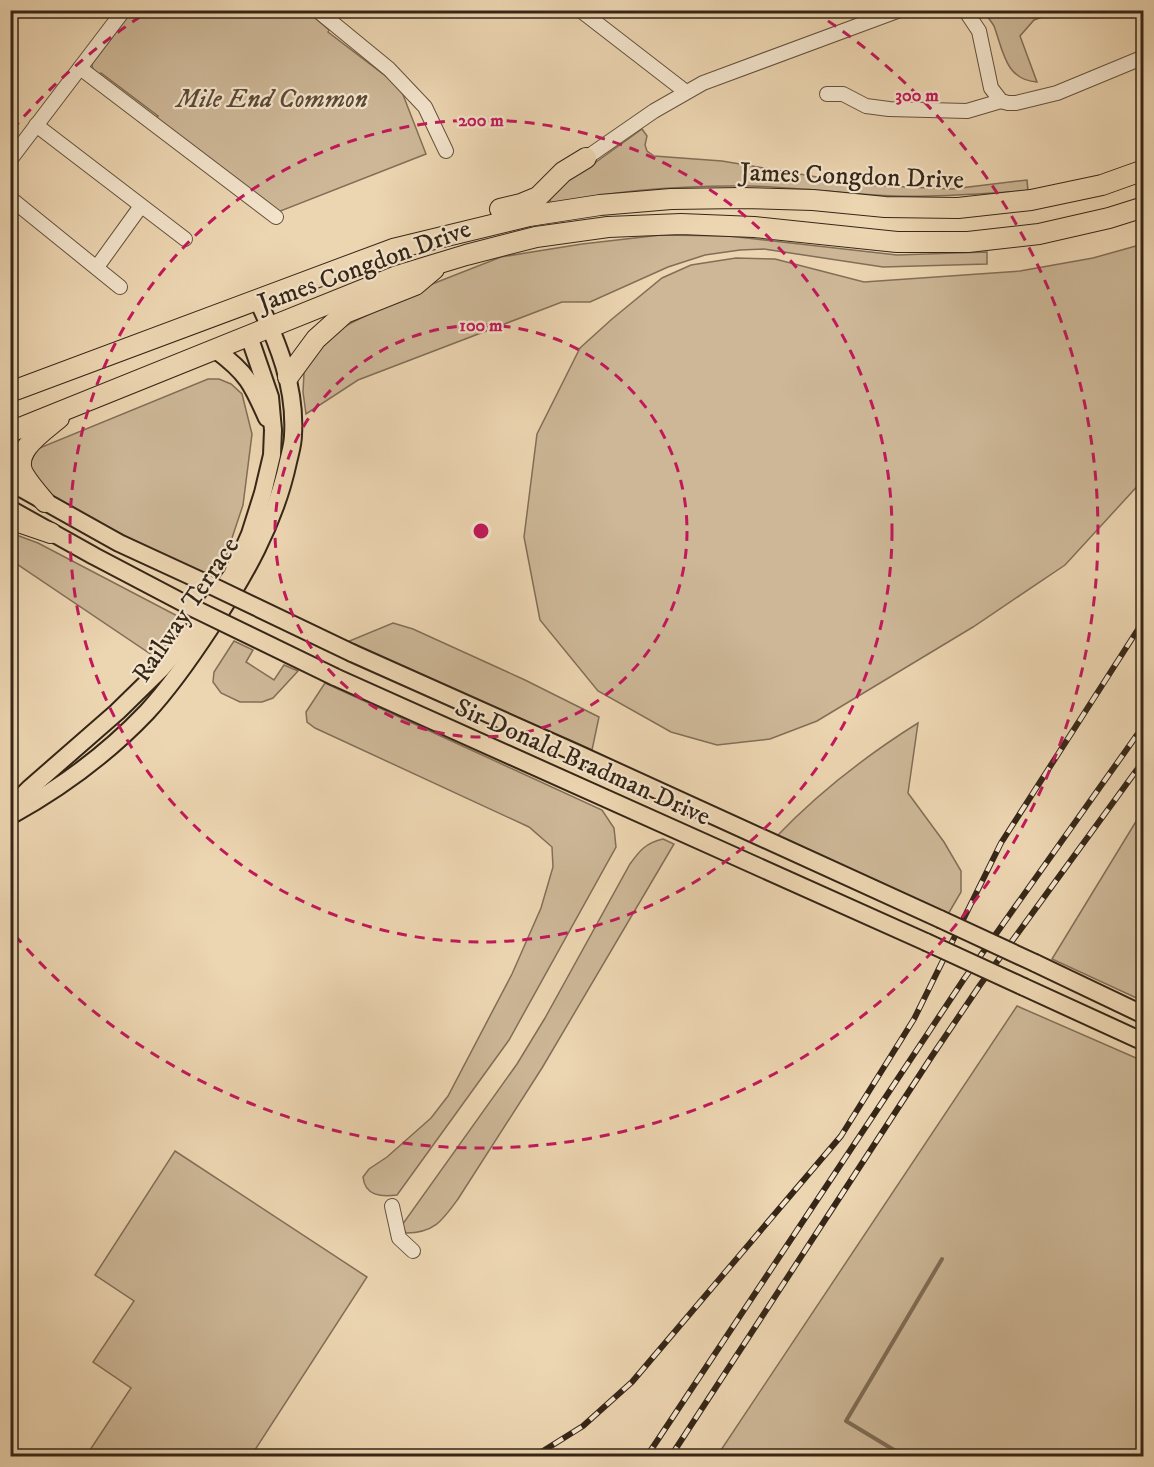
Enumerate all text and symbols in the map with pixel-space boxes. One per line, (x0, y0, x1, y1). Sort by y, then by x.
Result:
park label: Mile End Common (174, 83, 368, 116)
text: 300 m (895, 85, 939, 107)
text: 200 m (458, 110, 504, 132)
street label: James Congdon Drive (737, 156, 965, 197)
street label: James Congdon Drive (252, 213, 475, 321)
text: 100 m (459, 315, 503, 337)
centre of rings (471, 521, 491, 541)
street label: Railway Terrace (126, 531, 247, 689)
street label: Sir Donald Bradman Drive (450, 691, 715, 834)

